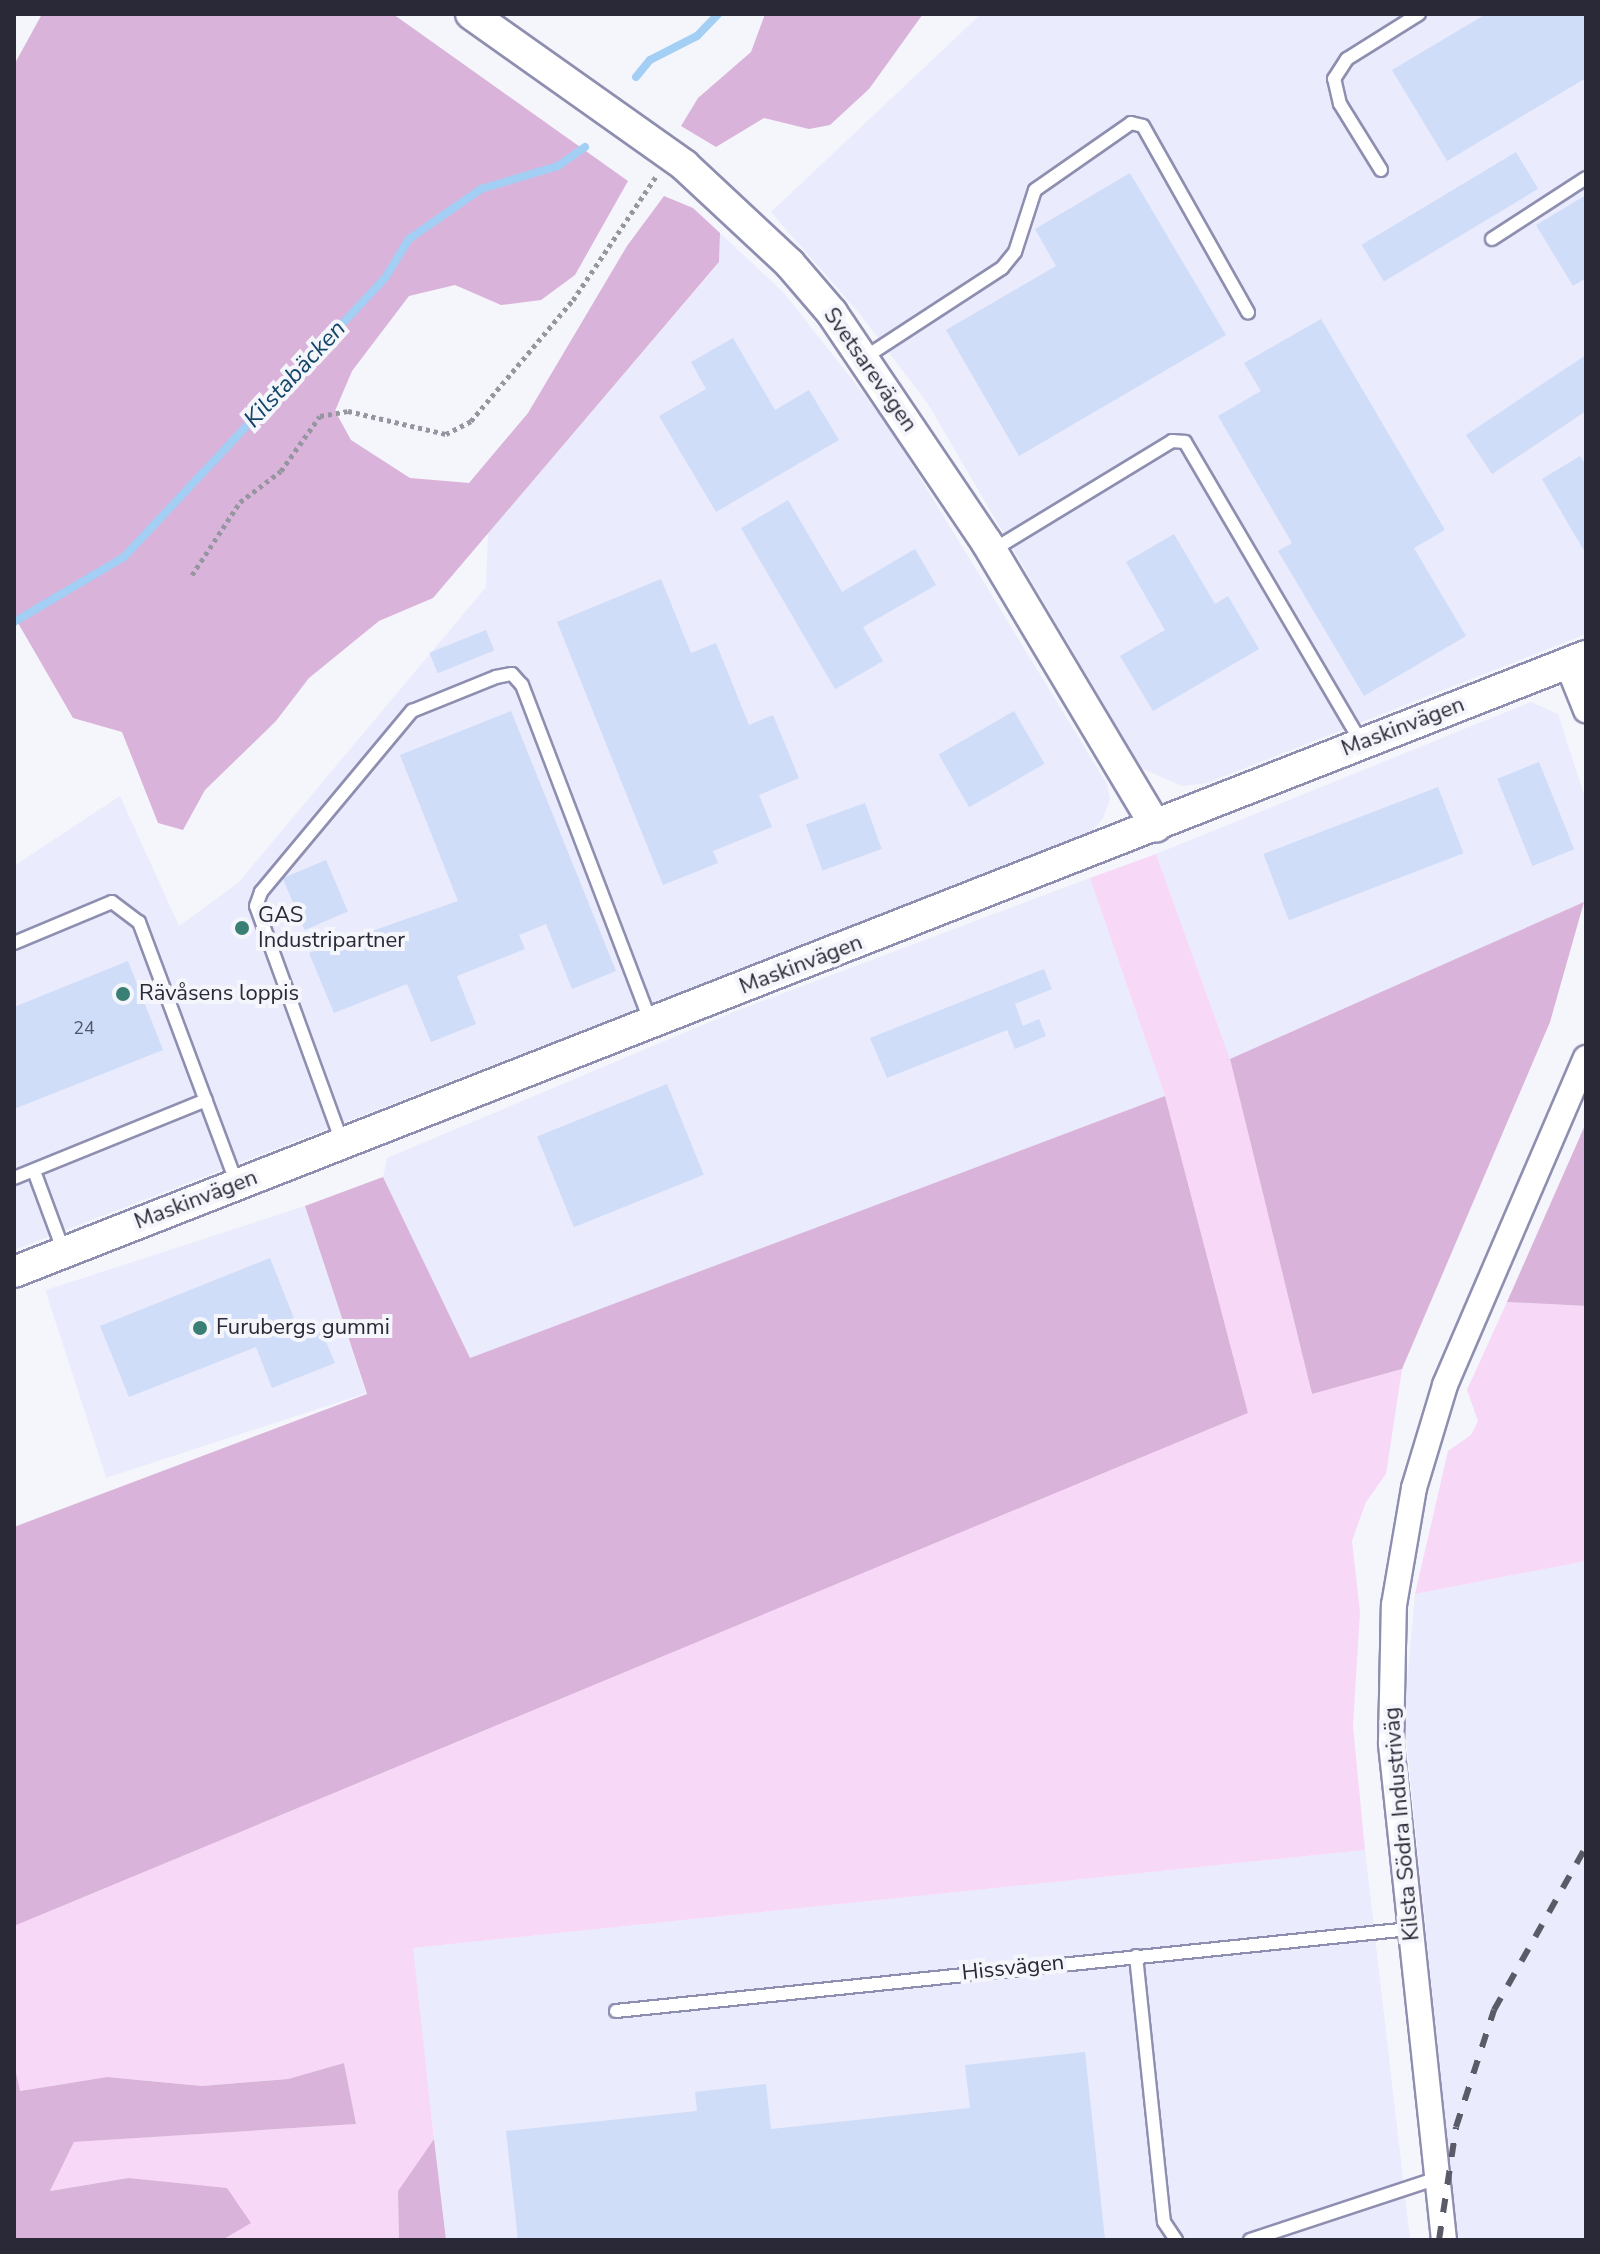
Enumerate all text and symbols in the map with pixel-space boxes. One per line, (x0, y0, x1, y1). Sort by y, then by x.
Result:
street label: Svetsarevägen (818, 303, 922, 437)
water label: Kilstabäcken (238, 314, 352, 434)
street label: Maskinvägen (1338, 691, 1468, 763)
place label: GAS Industripartner (258, 902, 405, 954)
marker: GAS Industripartner (233, 919, 251, 937)
street label: Maskinvägen (736, 929, 866, 1001)
place label: Rävåsens loppis (139, 981, 299, 1007)
marker: Rävåsens loppis (114, 985, 132, 1003)
house number: 24 (73, 1017, 95, 1039)
street label: Maskinvägen (131, 1164, 261, 1236)
place label: Furubergs gummi (216, 1315, 390, 1341)
marker: Furubergs gummi (191, 1319, 209, 1337)
street label: Kilsta Södra Industriväg (1379, 1706, 1425, 1942)
street label: Hissvägen (961, 1950, 1065, 1986)

